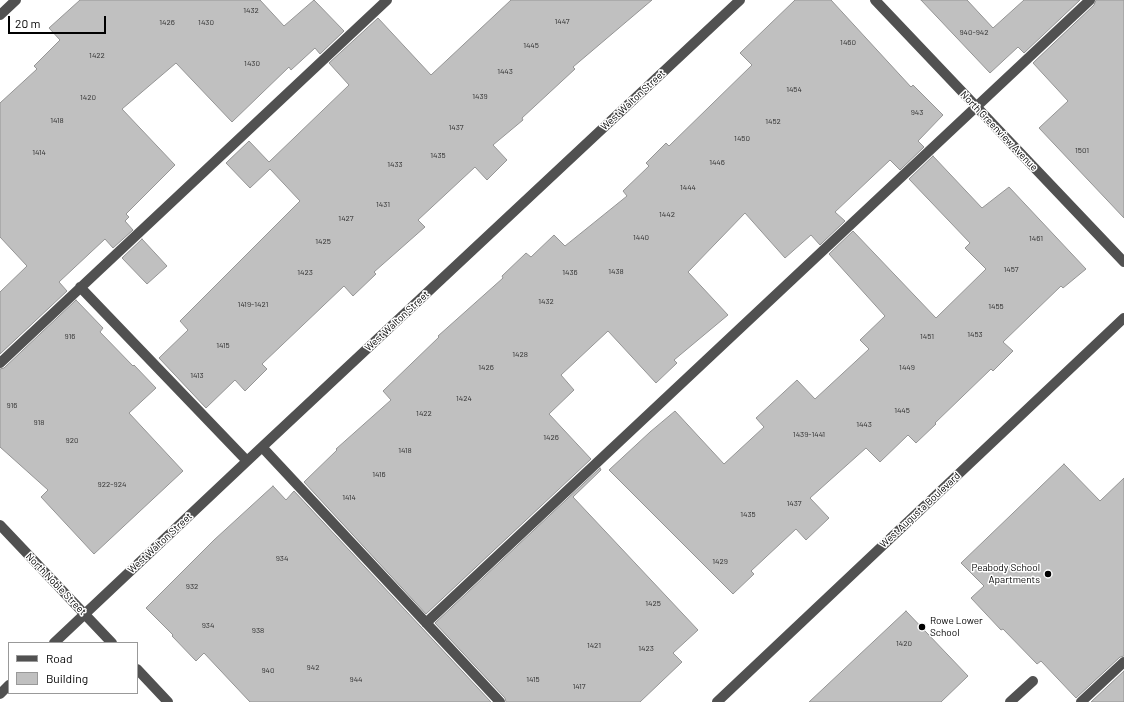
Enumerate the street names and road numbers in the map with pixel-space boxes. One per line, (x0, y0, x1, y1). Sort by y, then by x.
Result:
street label: West Walton Street (598, 67, 668, 133)
street label: North Greenview Avenue (958, 89, 1040, 173)
street label: West Walton Street (362, 288, 432, 354)
street label: West Augusta Boulevard (877, 470, 963, 550)
street label: West Walton Street (125, 510, 195, 576)
street label: North Noble Street (23, 550, 89, 618)

